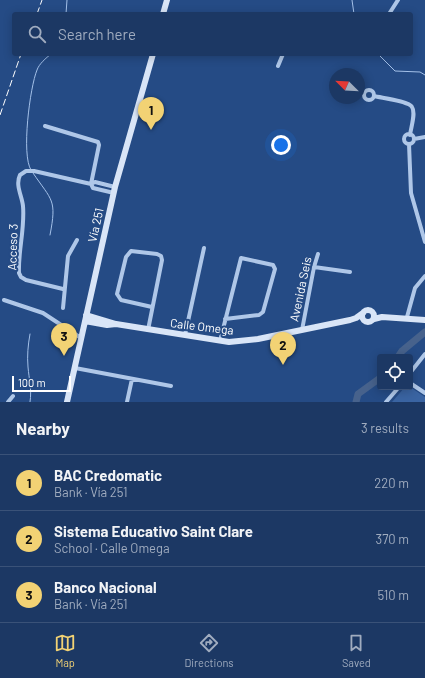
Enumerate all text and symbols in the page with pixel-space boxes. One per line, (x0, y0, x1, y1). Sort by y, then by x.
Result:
search box (12, 12, 413, 56)
icon: search (26, 23, 48, 45)
text: Search here (58, 25, 136, 43)
north arrow (329, 68, 365, 104)
pin: 1 (138, 97, 164, 130)
your location (271, 135, 291, 155)
street label: Vía 251 (84, 207, 106, 243)
street label: Acceso 3 (4, 223, 20, 271)
street label: Avenida Seis (286, 255, 314, 323)
street label: Calle Omega (169, 315, 235, 337)
pin: 3 (51, 323, 77, 356)
pin: 2 (270, 332, 296, 365)
map controls (377, 354, 413, 390)
button: locate (377, 354, 413, 390)
scale bar (12, 374, 71, 393)
text: 100 m (18, 376, 46, 389)
text: Nearby (16, 418, 70, 438)
text: 3 results (361, 420, 409, 436)
text: BAC Credomatic (54, 466, 162, 484)
text: 1 (27, 475, 31, 491)
text: 220 m (374, 475, 409, 491)
text: Bank · Vía 251 (54, 484, 128, 500)
text: Sistema Educativo Saint Clare (54, 522, 253, 540)
text: 2 (25, 531, 33, 547)
text: 370 m (375, 531, 409, 547)
text: School · Calle Omega (54, 540, 170, 556)
text: Banco Nacional (54, 578, 157, 596)
text: 3 (25, 587, 33, 603)
text: 510 m (377, 587, 409, 603)
text: Bank · Vía 251 (54, 596, 128, 612)
tab: Map (54, 632, 76, 669)
tab: Directions (184, 632, 234, 669)
tab: Saved (342, 632, 371, 669)

